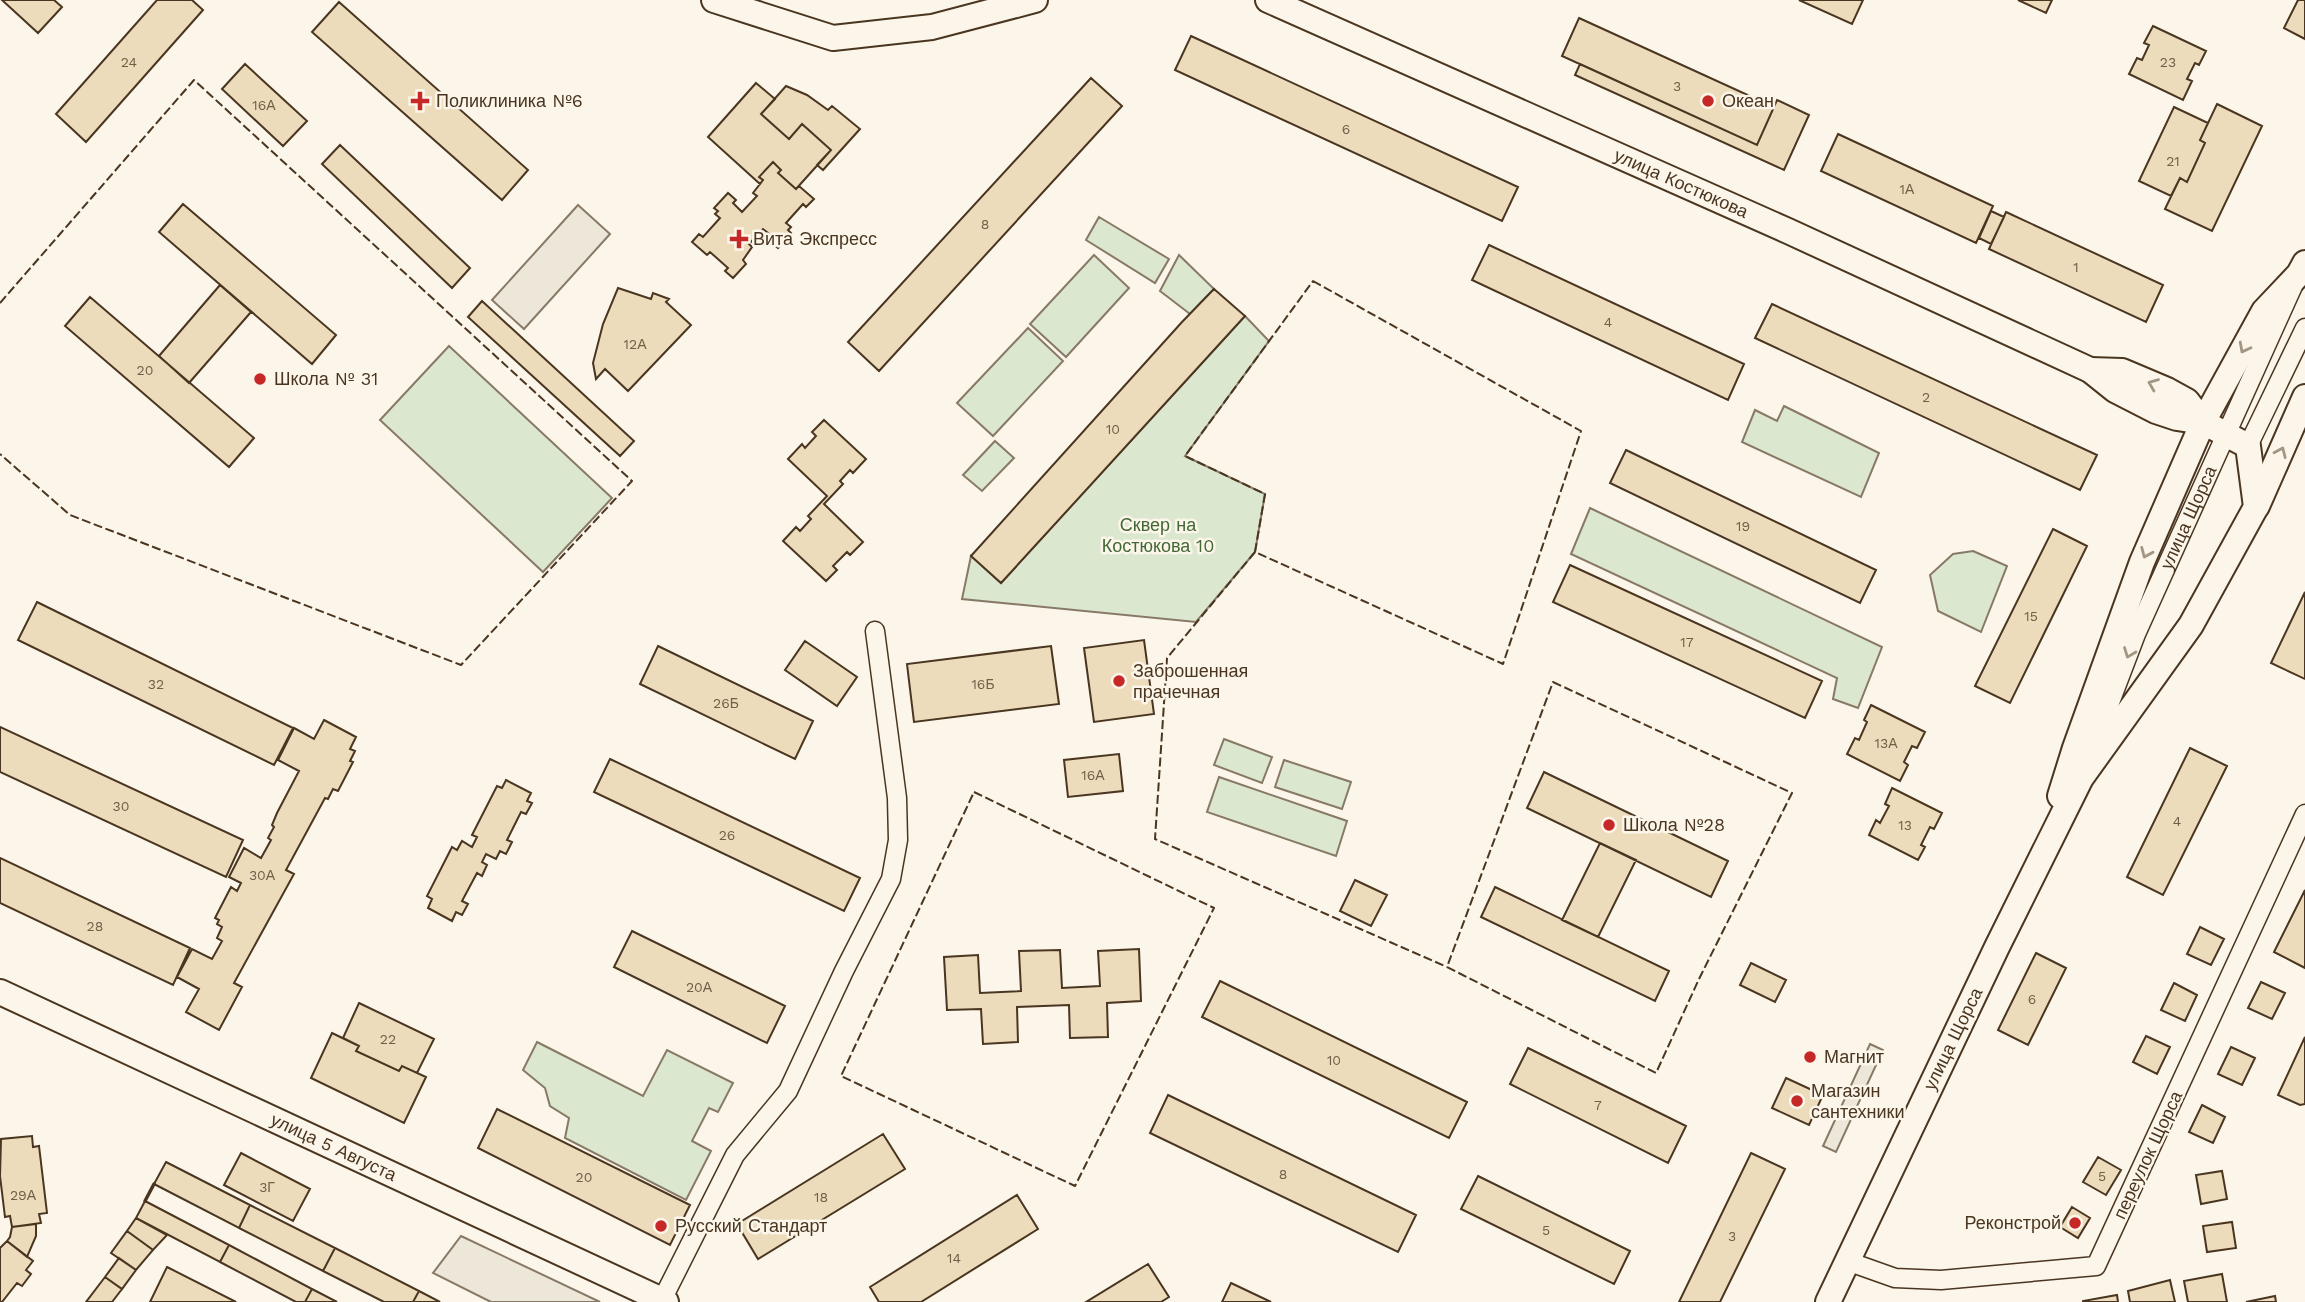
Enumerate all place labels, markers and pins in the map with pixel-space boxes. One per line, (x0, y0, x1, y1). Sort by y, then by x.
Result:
place label: Поликлиника №6 (436, 90, 583, 111)
place label: Океан (1722, 90, 1774, 111)
marker: Поликлиника №6 (410, 91, 430, 111)
marker: Океан (1700, 93, 1716, 109)
place label: Вита Экспресс (753, 228, 877, 249)
marker: Вита Экспресс (731, 231, 747, 247)
place label: Школа № 31 (274, 368, 378, 389)
marker: Школа № 31 (252, 371, 268, 387)
place label: Заброшенная прачечная (1133, 660, 1248, 702)
marker: Заброшенная прачечная (1111, 673, 1127, 689)
place label: Школа №28 (1623, 814, 1725, 835)
marker: Школа №28 (1601, 817, 1617, 833)
place label: Магнит (1824, 1046, 1884, 1067)
marker: Магнит (1802, 1049, 1818, 1065)
place label: Магазин сантехники (1811, 1080, 1905, 1122)
marker: Магазин сантехники (1789, 1093, 1805, 1109)
place label: Реконстрой (1964, 1212, 2061, 1233)
place label: Русский Стандарт (675, 1215, 827, 1236)
marker: Реконстрой (2067, 1215, 2083, 1231)
marker: Русский Стандарт (653, 1218, 669, 1234)

